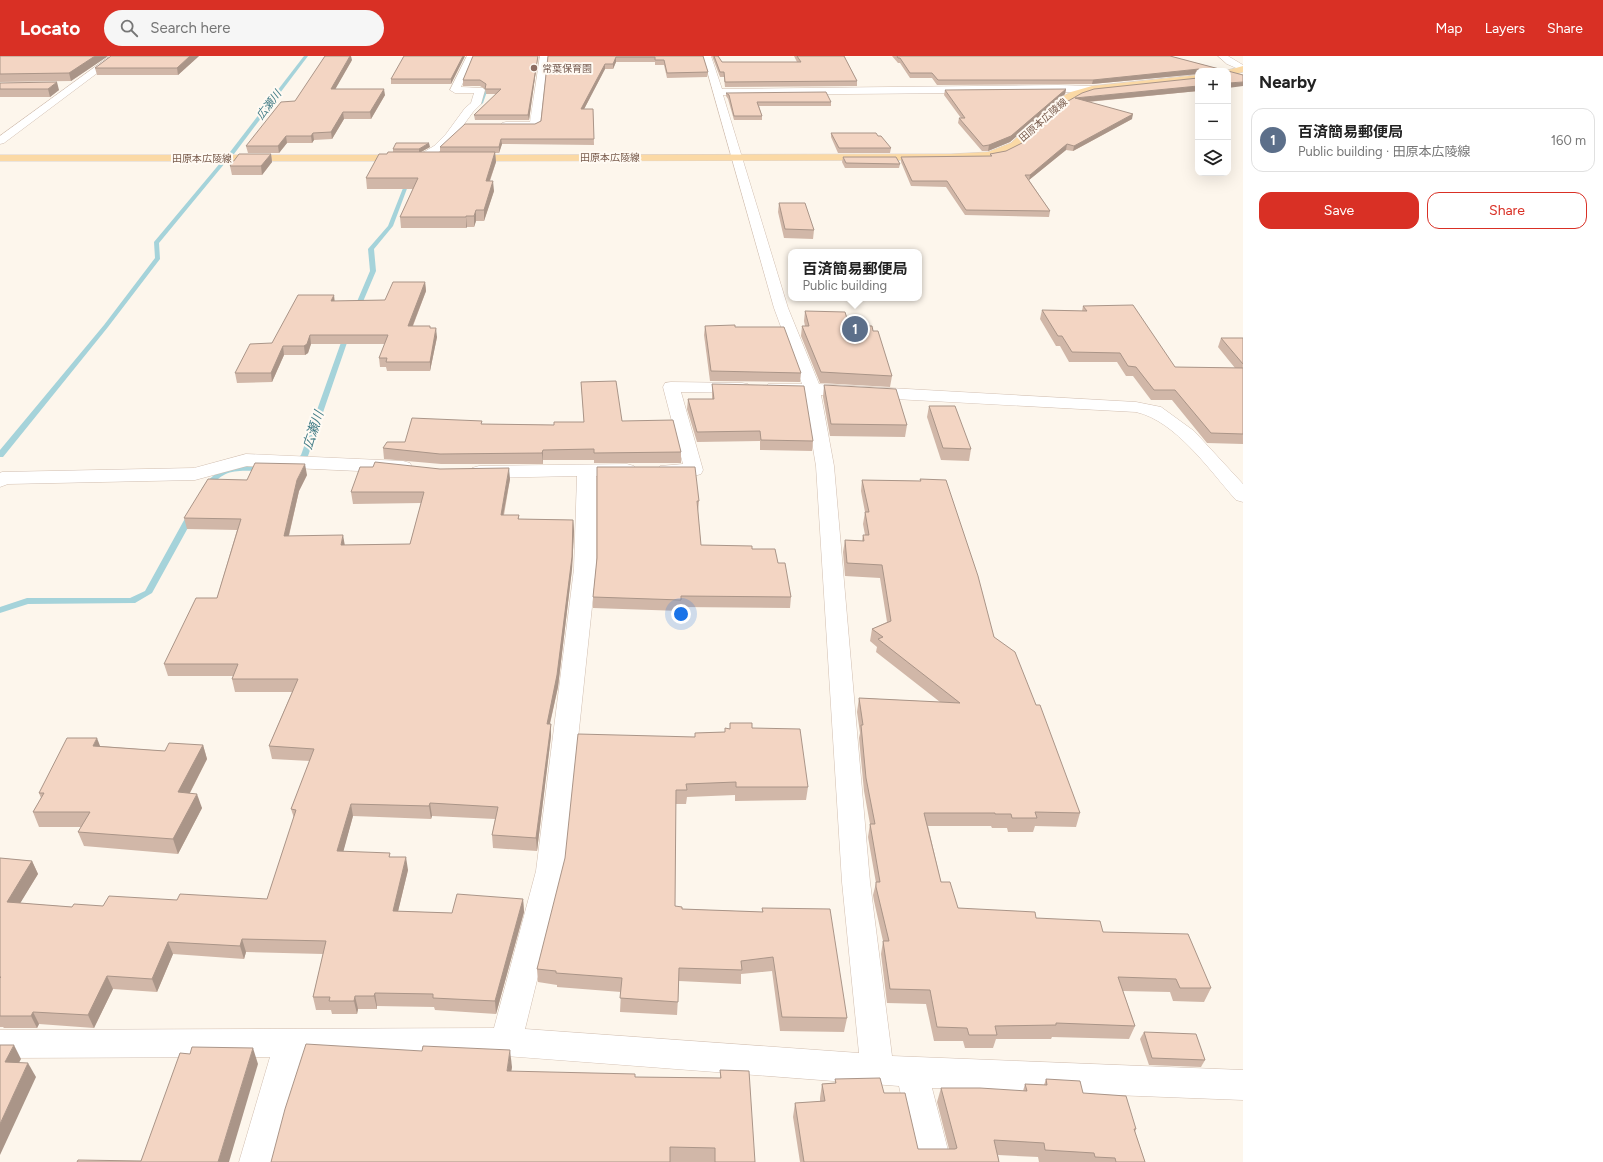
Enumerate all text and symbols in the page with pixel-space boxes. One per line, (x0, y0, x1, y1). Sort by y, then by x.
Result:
search box (104, 10, 384, 46)
text: Locato (20, 17, 80, 40)
icon: search (118, 17, 140, 39)
text: Search here (150, 19, 230, 37)
text: Map (1435, 20, 1463, 37)
text: Layers (1485, 20, 1525, 37)
text: Share (1547, 20, 1583, 37)
place label: 常葉保育園 (542, 62, 592, 75)
marker: 常葉保育園 (529, 63, 539, 73)
map controls (1195, 68, 1231, 176)
button: + (1195, 68, 1231, 104)
text: Nearby (1259, 72, 1317, 92)
water label: 広瀬川 (254, 87, 285, 122)
street label: 田原本広陵線 (1016, 95, 1070, 145)
button: − (1195, 104, 1231, 140)
text: 百済簡易郵便局 (1298, 123, 1403, 141)
text: 1 (1270, 133, 1276, 148)
text: 160 m (1551, 133, 1586, 148)
button: layers (1195, 140, 1231, 176)
text: Public building · 田原本広陵線 (1298, 144, 1470, 159)
street label: 田原本広陵線 (580, 151, 640, 164)
street label: 田原本広陵線 (172, 152, 232, 165)
button: Save (1259, 192, 1419, 229)
button: Share (1427, 192, 1587, 229)
popup (788, 249, 922, 301)
text: 百済簡易郵便局 (802, 260, 908, 278)
text: Public building (802, 278, 887, 293)
pin: 1 (842, 314, 868, 344)
water label: 広瀬川 (300, 407, 327, 451)
your location (671, 604, 691, 624)

